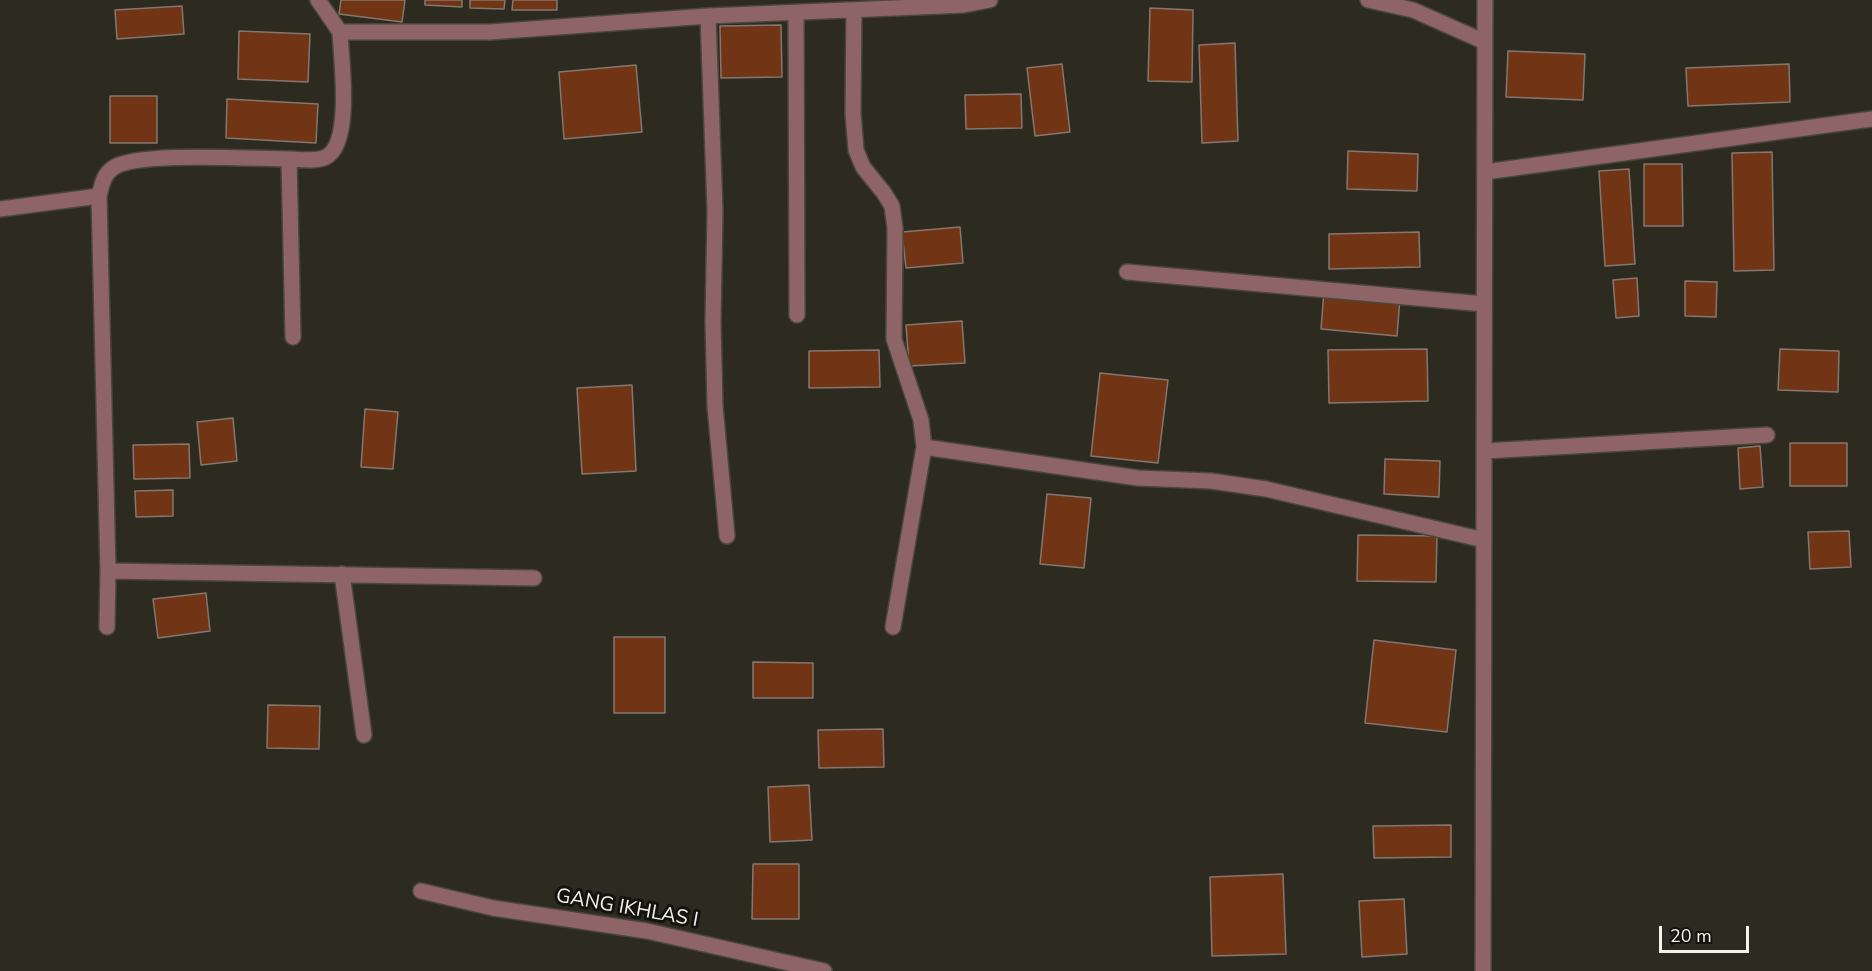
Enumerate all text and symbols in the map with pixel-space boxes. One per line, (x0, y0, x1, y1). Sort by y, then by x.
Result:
street label: GANG IKHLAS I (554, 885, 700, 933)
scale bar (1662, 914, 1752, 952)
text: 20 m (1670, 924, 1712, 948)

